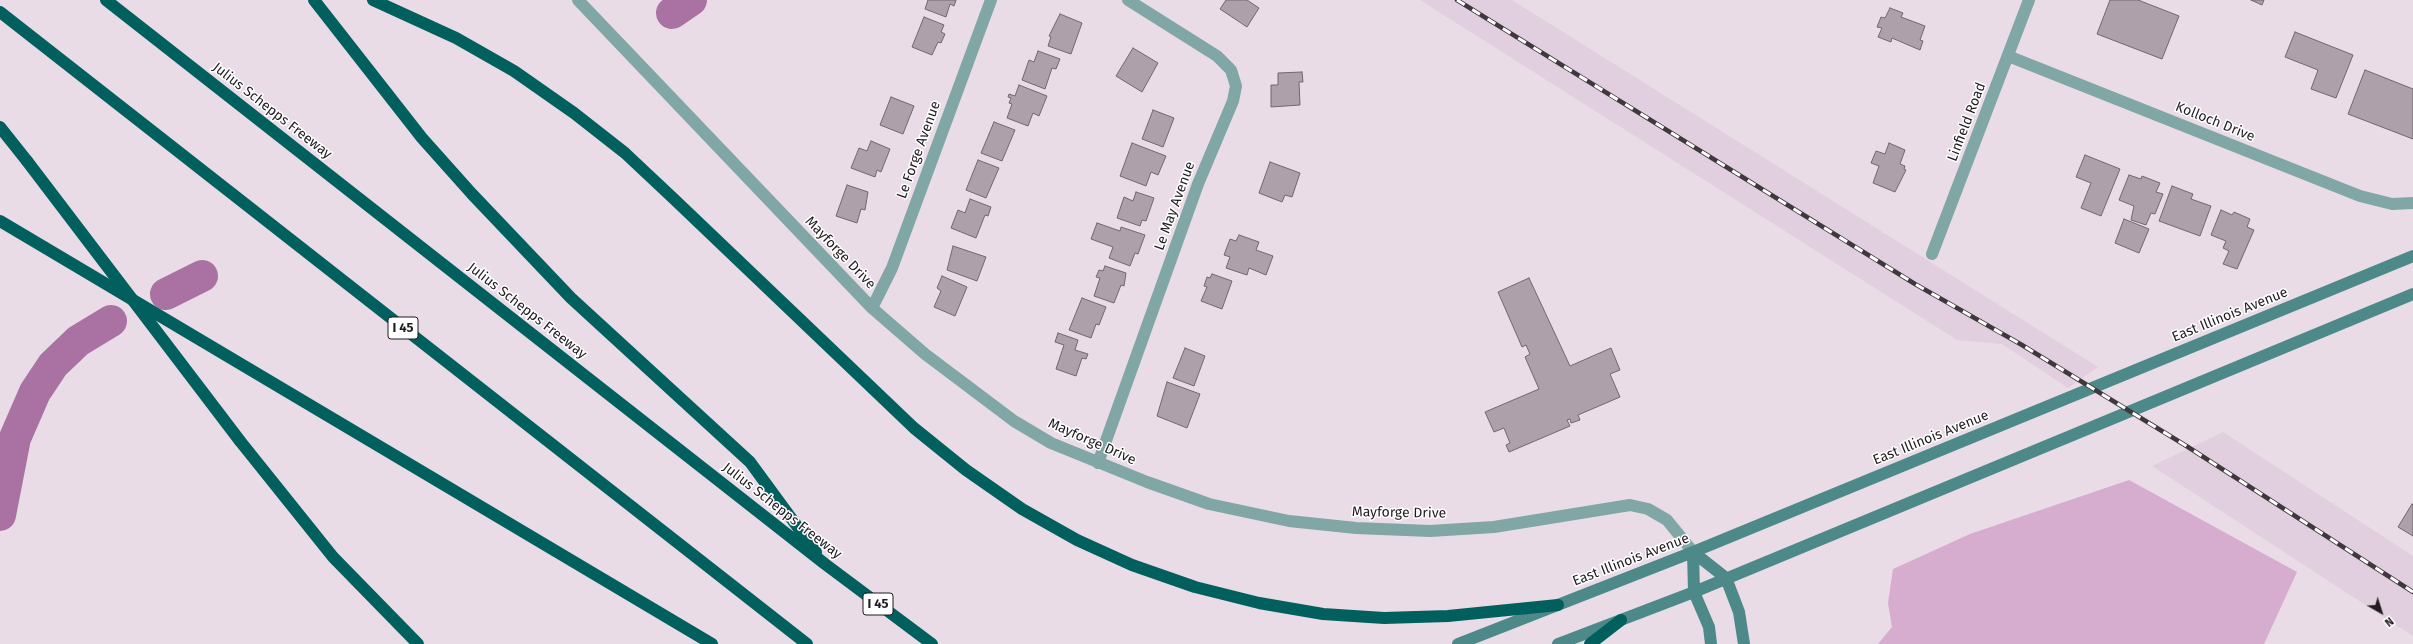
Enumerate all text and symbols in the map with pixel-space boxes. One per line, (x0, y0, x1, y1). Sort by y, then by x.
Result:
street label: Julius Schepps Freeway (209, 59, 335, 163)
street label: Linfield Road (1944, 80, 1990, 164)
street label: Kolloch Drive (2173, 98, 2257, 146)
street label: Le Forge Avenue (894, 99, 944, 201)
street label: Le May Avenue (1151, 159, 1199, 253)
street label: Mayforge Drive (801, 213, 879, 293)
street label: Julius Schepps Freeway (464, 259, 590, 363)
street label: East Illinois Avenue (2170, 284, 2290, 346)
road number: I 45 (388, 317, 418, 339)
street label: East Illinois Avenue (1871, 407, 1991, 469)
street label: Mayforge Drive (1045, 415, 1139, 469)
street label: Julius Schepps Freeway (719, 459, 845, 563)
street label: Mayforge Drive (1352, 504, 1446, 522)
street label: East Illinois Avenue (1570, 530, 1692, 590)
north arrow (2361, 592, 2401, 632)
road number: I 45 (863, 593, 893, 615)
text: N (2382, 614, 2396, 629)

